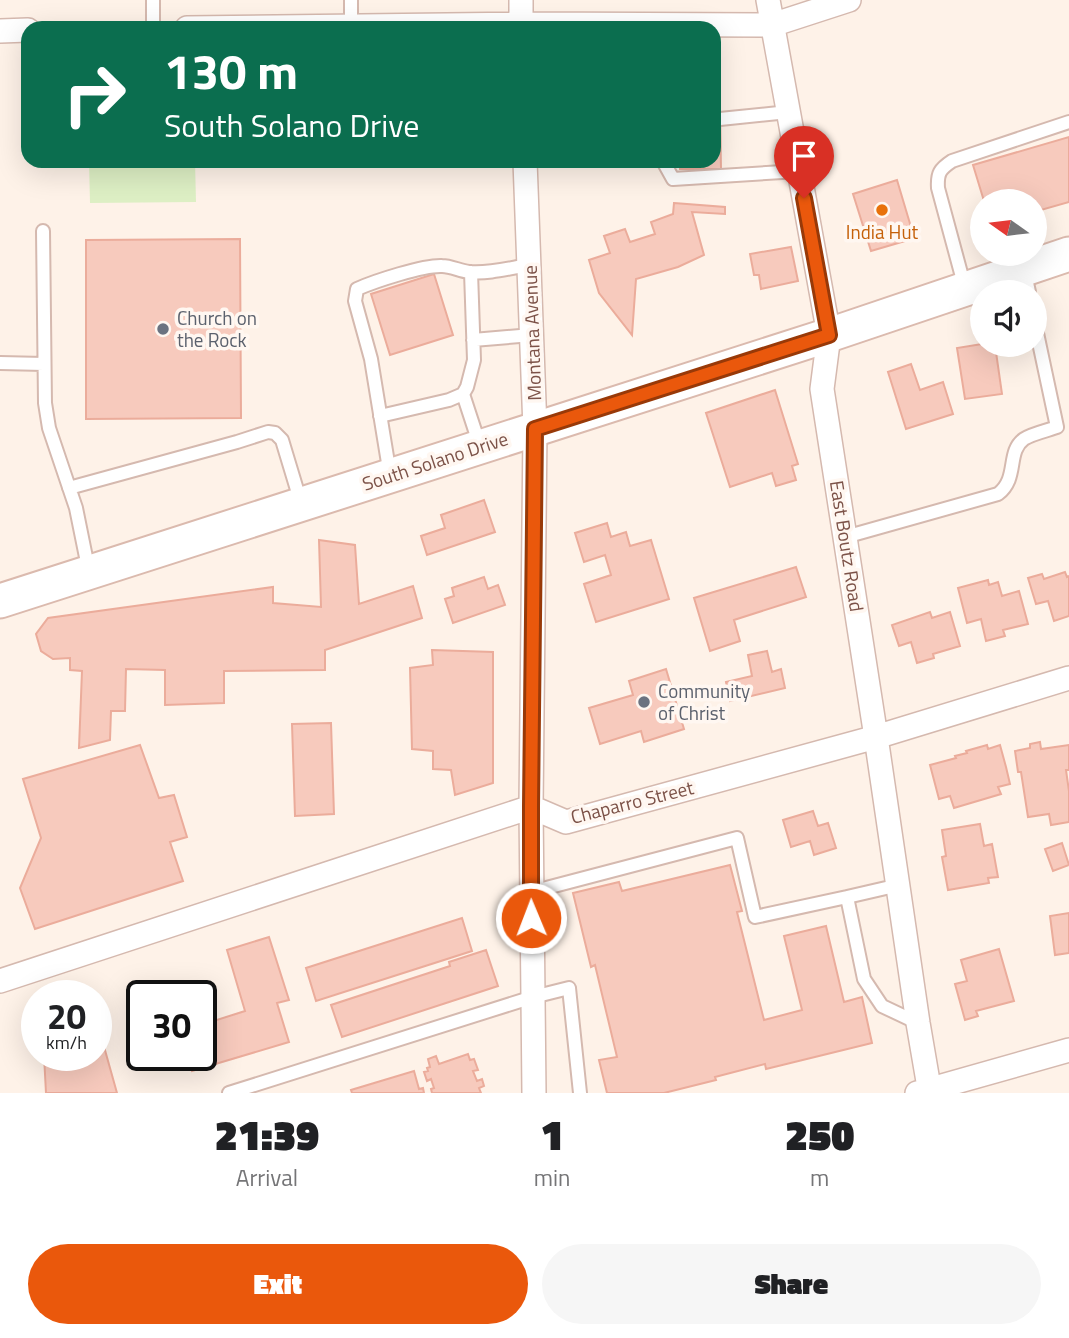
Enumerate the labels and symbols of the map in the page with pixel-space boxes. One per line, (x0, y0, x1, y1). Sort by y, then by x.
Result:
pin (774, 126, 834, 198)
north arrow (970, 189, 1046, 266)
marker: India Hut (874, 202, 890, 218)
place label: India Hut (846, 217, 919, 246)
street label: Montana Avenue (515, 265, 548, 401)
place label: Church on the Rock (177, 303, 257, 354)
marker: Church on the Rock (155, 321, 171, 337)
street label: South Solano Drive (358, 423, 511, 498)
street label: East Boutz Road (823, 478, 872, 613)
place label: Community of Christ (658, 676, 750, 727)
marker: Community of Christ (636, 694, 652, 710)
street label: Chaparro Street (567, 772, 697, 831)
position arrow (494, 881, 568, 955)
speed limit sign: 30 (126, 980, 217, 1071)

